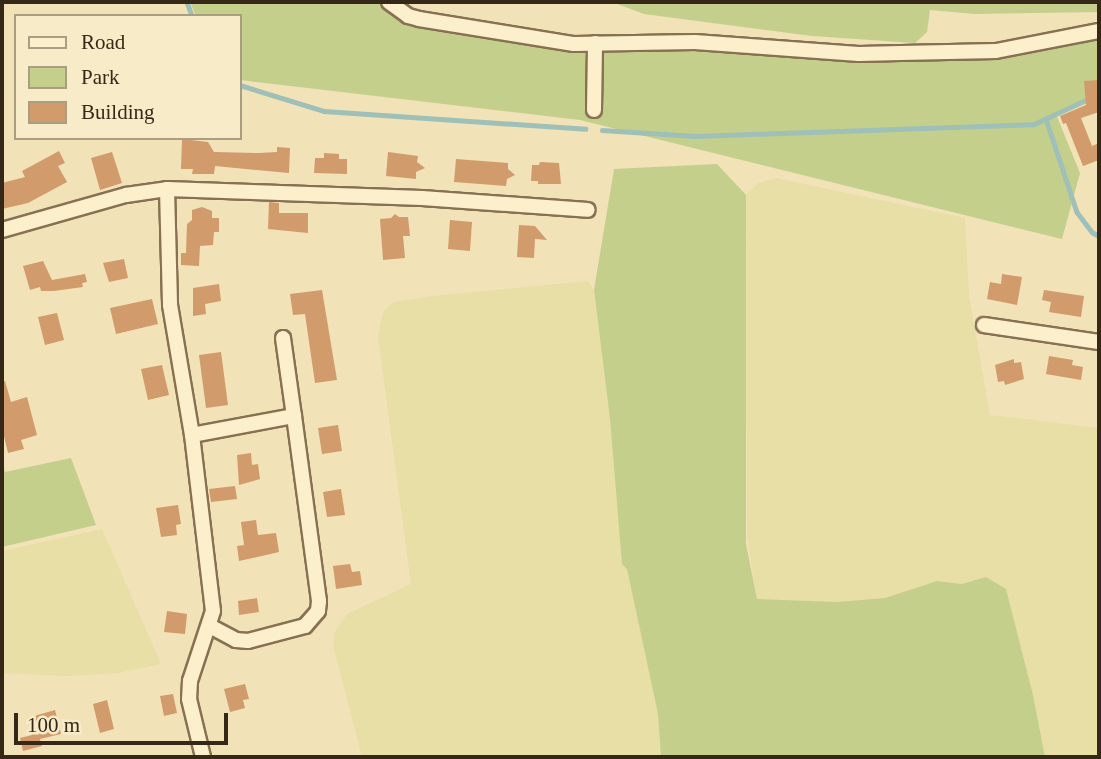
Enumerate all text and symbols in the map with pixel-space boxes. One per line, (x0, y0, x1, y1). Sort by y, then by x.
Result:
legend (14, 14, 242, 140)
text: Road (81, 30, 125, 54)
text: Park (81, 65, 120, 89)
text: Building (81, 100, 155, 124)
scale bar (18, 700, 231, 744)
text: 100 m (27, 713, 80, 737)

